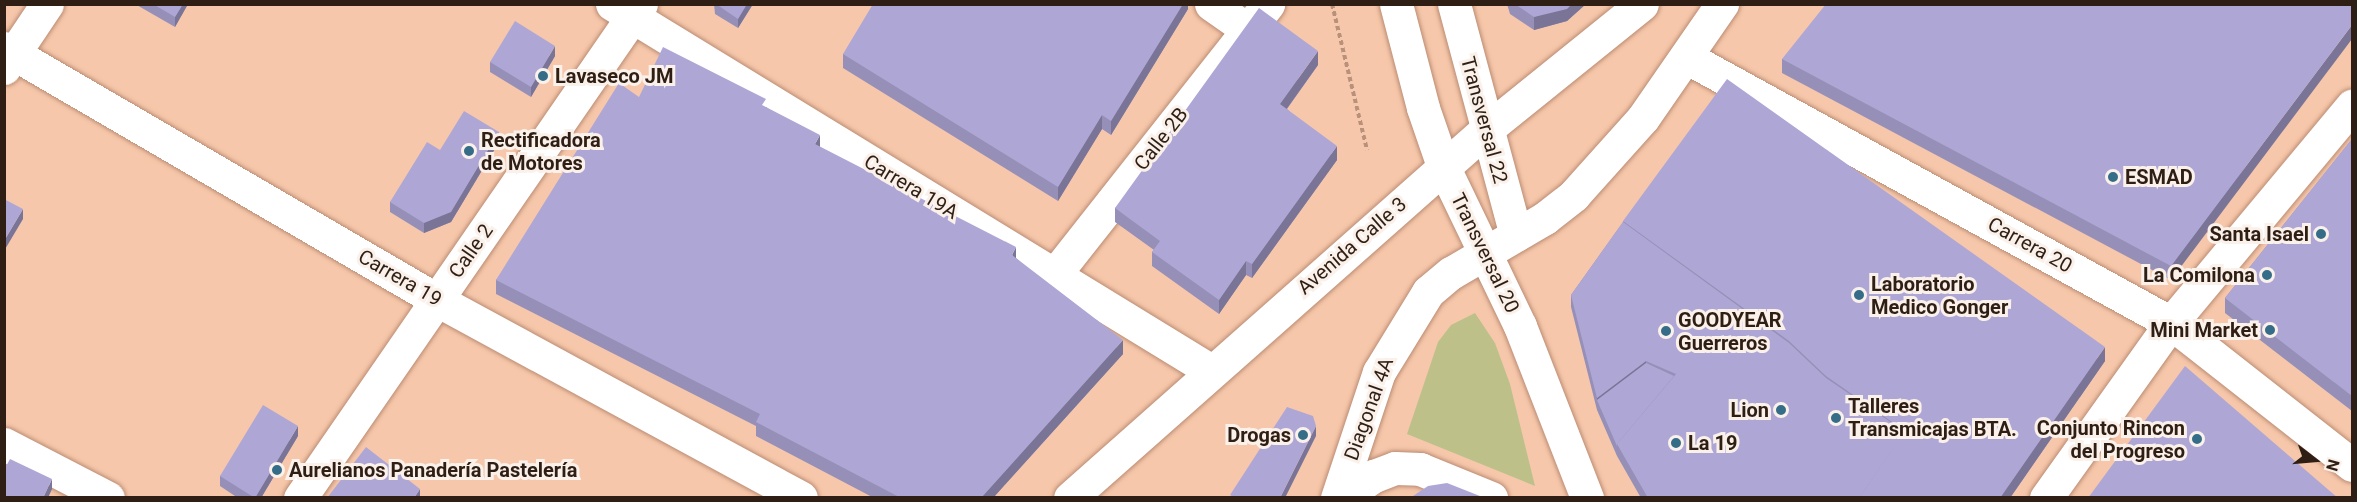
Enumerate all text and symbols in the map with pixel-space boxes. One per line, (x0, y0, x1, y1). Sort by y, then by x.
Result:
street label: Transversal 22 (1456, 54, 1512, 186)
place label: Lavaseco JM (555, 64, 673, 88)
marker: Lavaseco JM (536, 69, 550, 83)
street label: Calle 2B (1129, 103, 1193, 175)
place label: Rectificadora de Motores (481, 128, 601, 175)
marker: Rectificadora de Motores (462, 144, 476, 158)
street label: Carrera 19A (860, 150, 962, 224)
place label: ESMAD (2125, 165, 2193, 189)
marker: ESMAD (2106, 170, 2120, 184)
street label: Transversal 20 (1446, 189, 1524, 317)
street label: Avenida Calle 3 (1293, 192, 1411, 300)
street label: Carrera 20 (1984, 212, 2076, 278)
street label: Calle 2 (444, 219, 498, 283)
place label: Santa Isael (2209, 222, 2309, 246)
marker: Santa Isael (2314, 227, 2328, 241)
street label: Carrera 19 (354, 244, 446, 312)
place label: La Comilona (2143, 263, 2255, 287)
marker: La Comilona (2260, 268, 2274, 282)
place label: Laboratorio Medico Gonger (1871, 272, 2008, 319)
marker: Laboratorio Medico Gonger (1852, 288, 1866, 302)
place label: GOODYEAR Guerreros (1678, 308, 1782, 355)
place label: Mini Market (2150, 318, 2258, 342)
marker: Mini Market (2263, 323, 2277, 337)
marker: GOODYEAR Guerreros (1659, 324, 1673, 338)
street label: Diagonal 4A (1339, 354, 1399, 464)
place label: Talleres Transmicajas BTA. (1848, 394, 2017, 441)
place label: Lion (1730, 398, 1769, 422)
marker: Lion (1774, 403, 1788, 417)
marker: Talleres Transmicajas BTA. (1829, 411, 1843, 425)
place label: Conjunto Rincon del Progreso (2037, 416, 2185, 463)
place label: Drogas (1227, 423, 1291, 447)
marker: Drogas (1296, 428, 1310, 442)
north arrow (2285, 430, 2345, 490)
place label: La 19 (1688, 431, 1737, 455)
marker: Conjunto Rincon del Progreso (2190, 432, 2204, 446)
marker: La 19 (1669, 436, 1683, 450)
text: N (2322, 457, 2343, 473)
place label: Aurelianos Panadería Pastelería (289, 458, 577, 482)
marker: Aurelianos Panadería Pastelería (270, 463, 284, 477)

